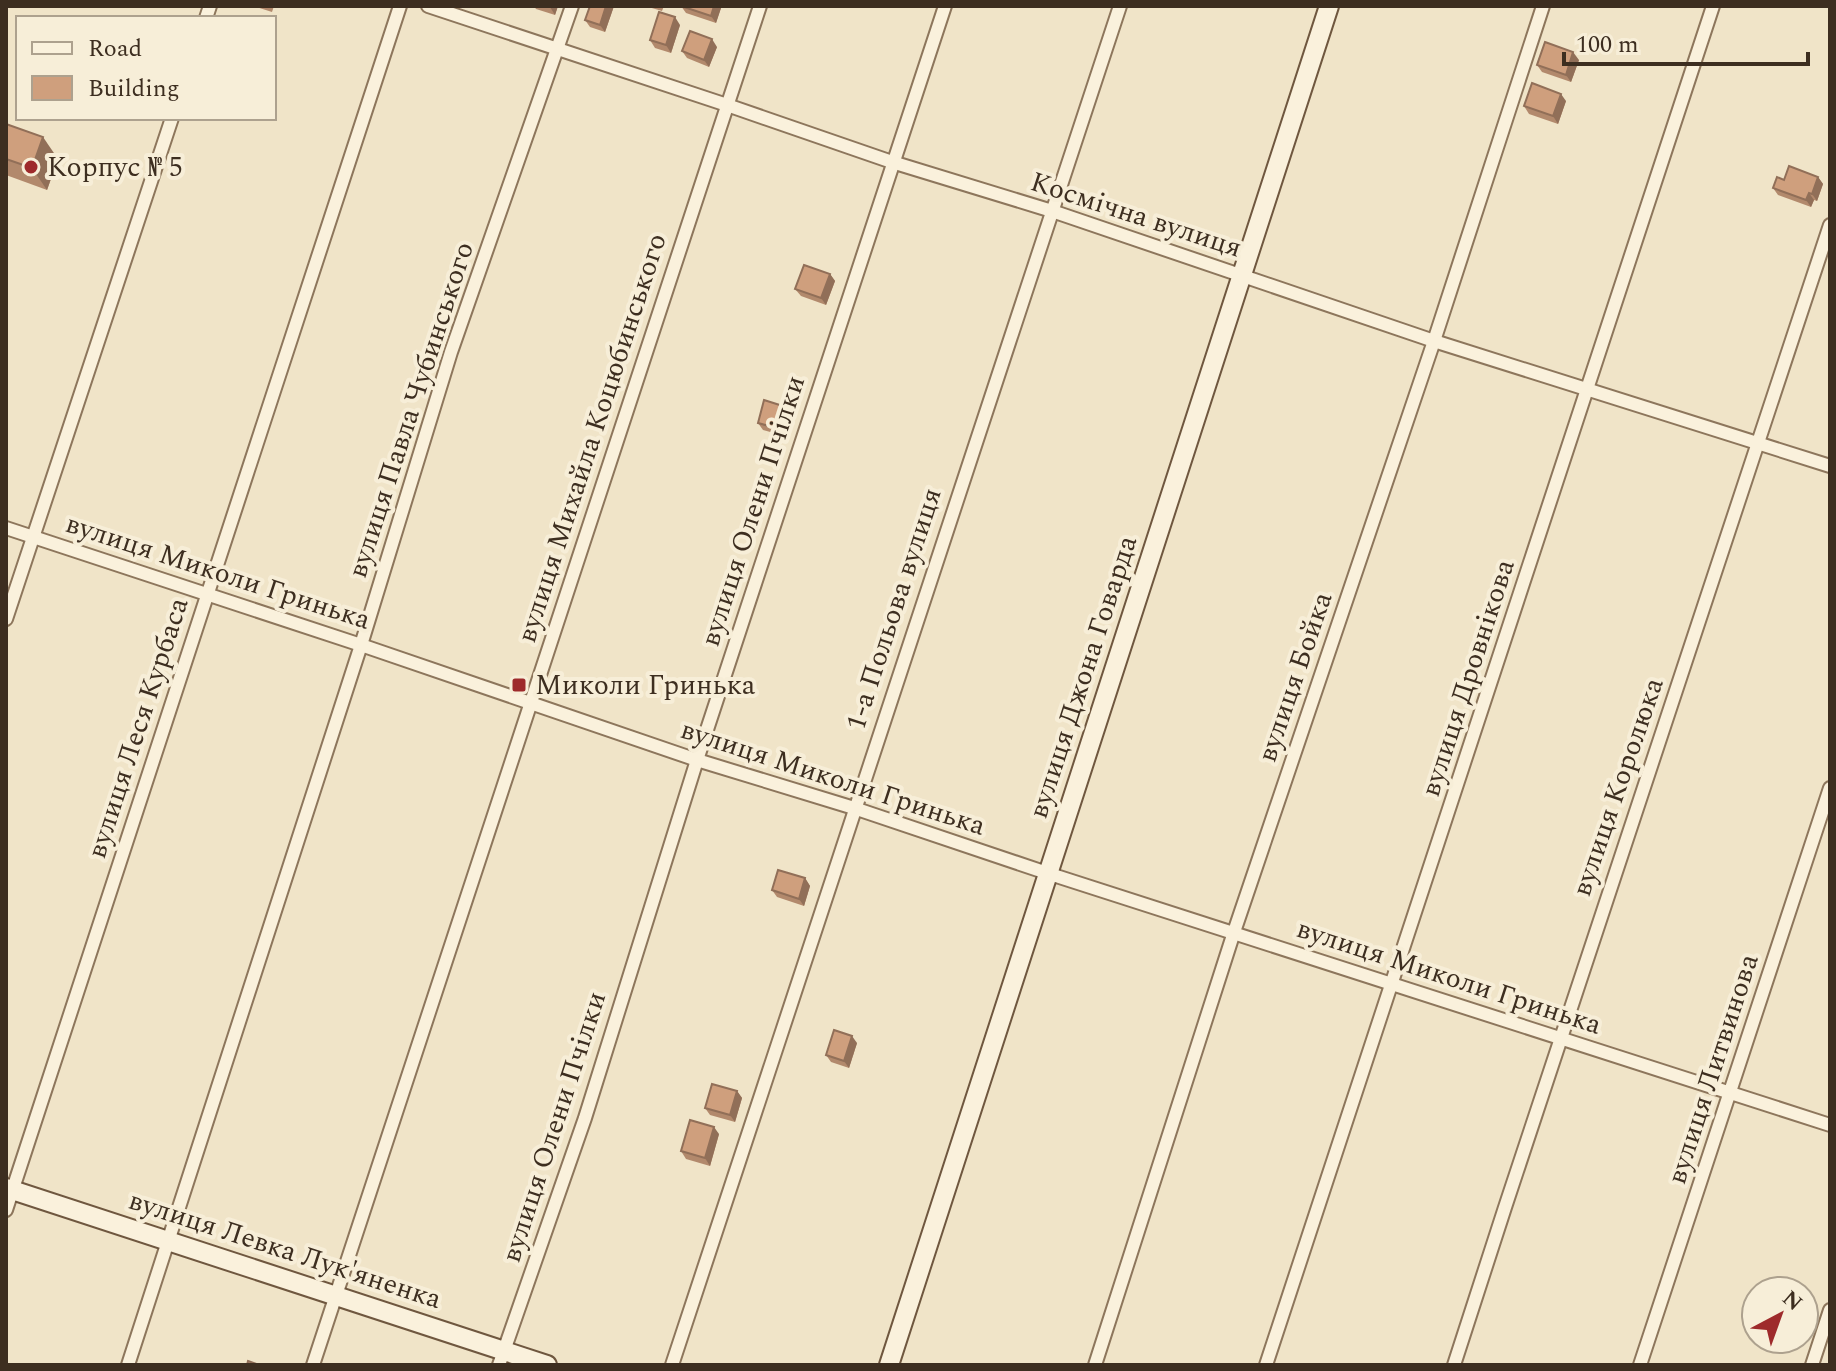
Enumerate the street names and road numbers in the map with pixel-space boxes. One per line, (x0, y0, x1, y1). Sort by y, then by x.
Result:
street label: Космічна вулиця (1025, 161, 1247, 269)
street label: вулиця Михайла Коцюбинського (505, 228, 679, 648)
street label: вулиця Павла Чубинського (336, 236, 486, 584)
street label: вулиця Олени Пчілки (689, 370, 817, 652)
street label: 1-а Польова вулиця (834, 482, 954, 736)
street label: вулиця Миколи Гринька (60, 502, 376, 642)
street label: вулиця Джона Говарда (1017, 530, 1149, 824)
street label: вулиця Дровнікова (1409, 553, 1527, 802)
street label: вулиця Бойка (1246, 586, 1344, 768)
street label: вулиця Леся Курбаса (76, 592, 201, 864)
street label: вулиця Королюка (1560, 672, 1676, 902)
street label: вулиця Миколи Гринька (675, 708, 991, 848)
street label: вулиця Миколи Гринька (1291, 907, 1607, 1047)
street label: вулиця Литвинова (1655, 948, 1771, 1190)
street label: вулиця Олени Пчілки (490, 986, 618, 1268)
street label: вулиця Левка Лук'яненка (123, 1179, 447, 1321)

